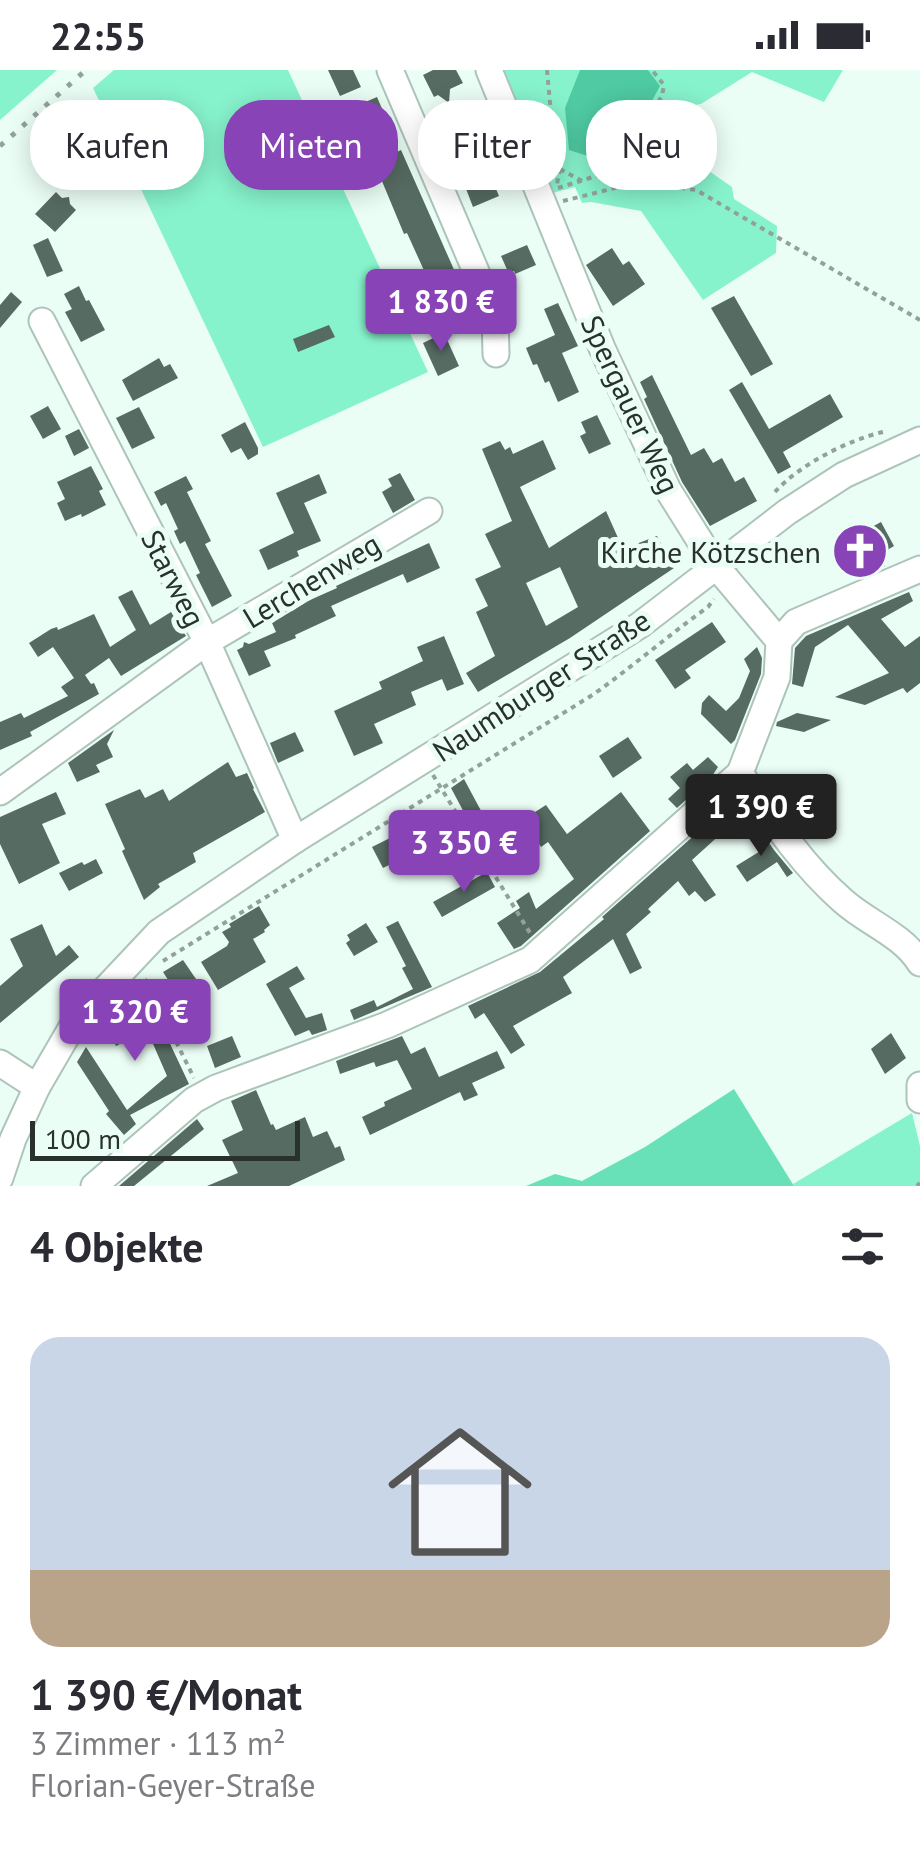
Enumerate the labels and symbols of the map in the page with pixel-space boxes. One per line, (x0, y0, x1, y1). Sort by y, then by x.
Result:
pin: 1 830 € (349, 269, 533, 354)
street label: Spergauer Weg (573, 309, 689, 499)
church icon: Kirche Kötzschen (830, 521, 890, 581)
street label: Starweg (133, 523, 215, 633)
street label: Lerchenweg (235, 524, 387, 636)
place label: Kirche Kötzschen (601, 532, 821, 571)
street label: Naumburger Straße (425, 600, 657, 770)
pin: 1 390 € (669, 774, 853, 859)
pin: 3 350 € (372, 810, 556, 895)
pin: 1 320 € (43, 979, 227, 1064)
scale bar (30, 1116, 300, 1160)

